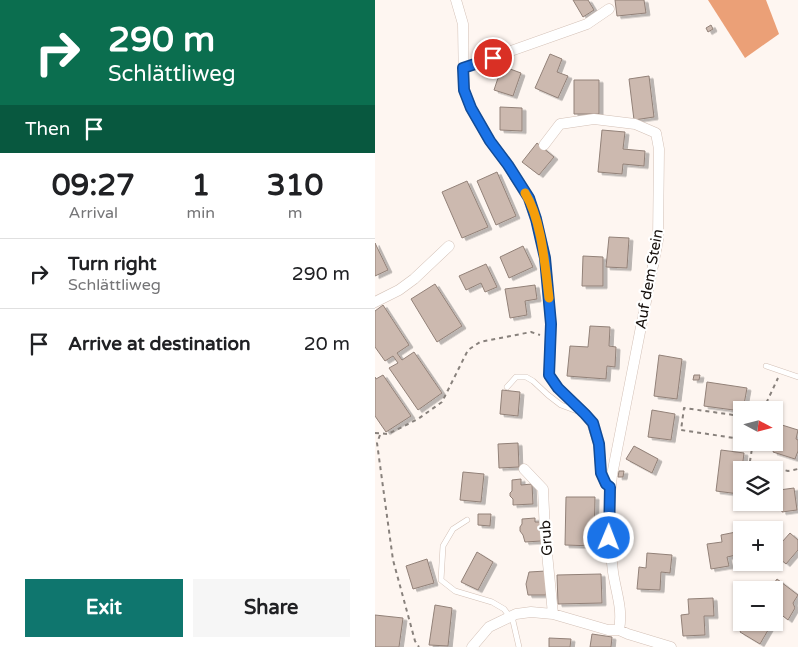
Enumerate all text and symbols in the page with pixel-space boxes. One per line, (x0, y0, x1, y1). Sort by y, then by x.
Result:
text: 290 m (108, 19, 215, 61)
icon: right (25, 20, 90, 85)
pin (472, 37, 514, 79)
icon: arrive (479, 44, 507, 72)
text: Schlättliweg (108, 61, 236, 87)
icon: arrive (80, 115, 108, 143)
text: Then (25, 118, 70, 140)
text: 09:27 (52, 167, 135, 204)
text: 1 (191, 167, 210, 204)
text: 310 (267, 167, 323, 204)
text: Arrival (69, 203, 118, 223)
text: min (187, 203, 215, 223)
text: m (288, 203, 302, 223)
street label: Auf dem Stein (631, 228, 667, 330)
text: Turn right (68, 253, 156, 275)
icon: right (25, 260, 53, 288)
text: 290 m (292, 263, 350, 285)
text: Schlättliweg (68, 275, 161, 295)
icon: arrive (25, 330, 53, 358)
text: Arrive at destination (68, 333, 251, 355)
text: 20 m (304, 333, 350, 355)
north arrow (733, 401, 783, 451)
map controls (733, 401, 783, 631)
button: layers (733, 461, 783, 511)
position arrow (582, 511, 634, 563)
street label: Grub (536, 520, 556, 556)
button: + (733, 521, 783, 571)
button: Exit (25, 579, 183, 637)
button: Share (193, 579, 350, 637)
button: − (733, 581, 783, 631)

